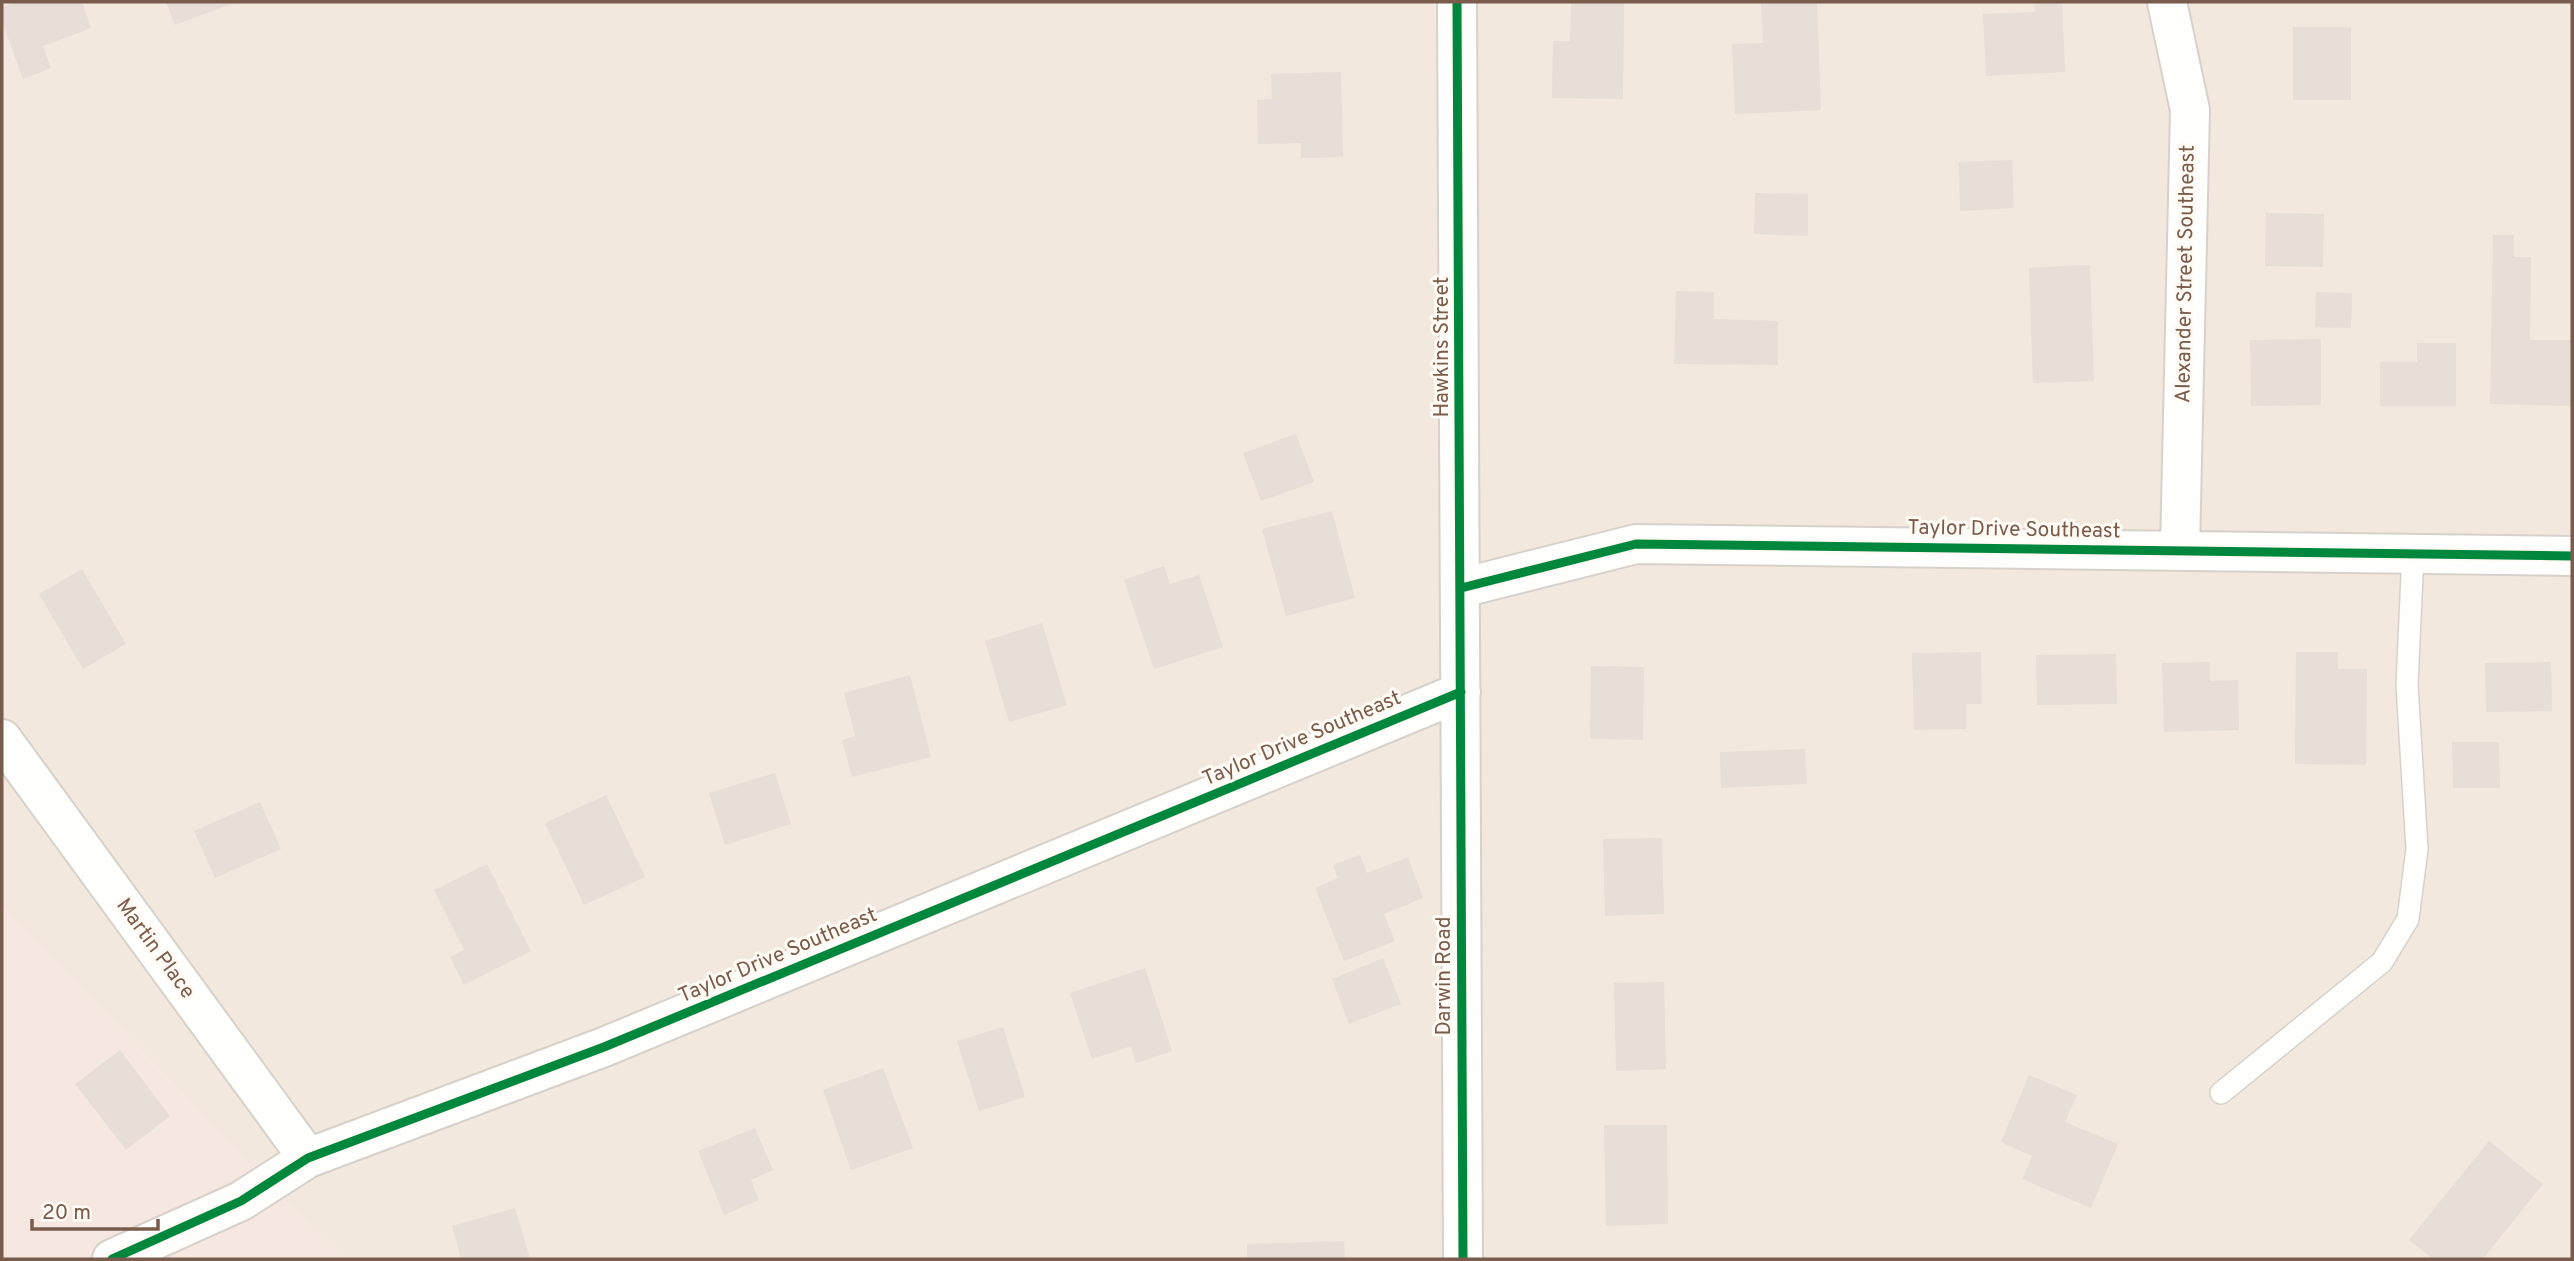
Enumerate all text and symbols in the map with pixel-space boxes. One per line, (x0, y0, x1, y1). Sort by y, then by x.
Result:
street label: Alexander Street Southeast (2170, 144, 2202, 404)
street label: Hawkins Street (1429, 277, 1456, 417)
street label: Taylor Drive Southeast (1907, 515, 2121, 545)
street label: Taylor Drive Southeast (1199, 685, 1405, 793)
street label: Martin Place (109, 893, 201, 1005)
street label: Taylor Drive Southeast (675, 902, 881, 1010)
street label: Darwin Road (1431, 916, 1458, 1036)
scale bar (32, 1188, 158, 1232)
text: 20 m (42, 1200, 91, 1227)

